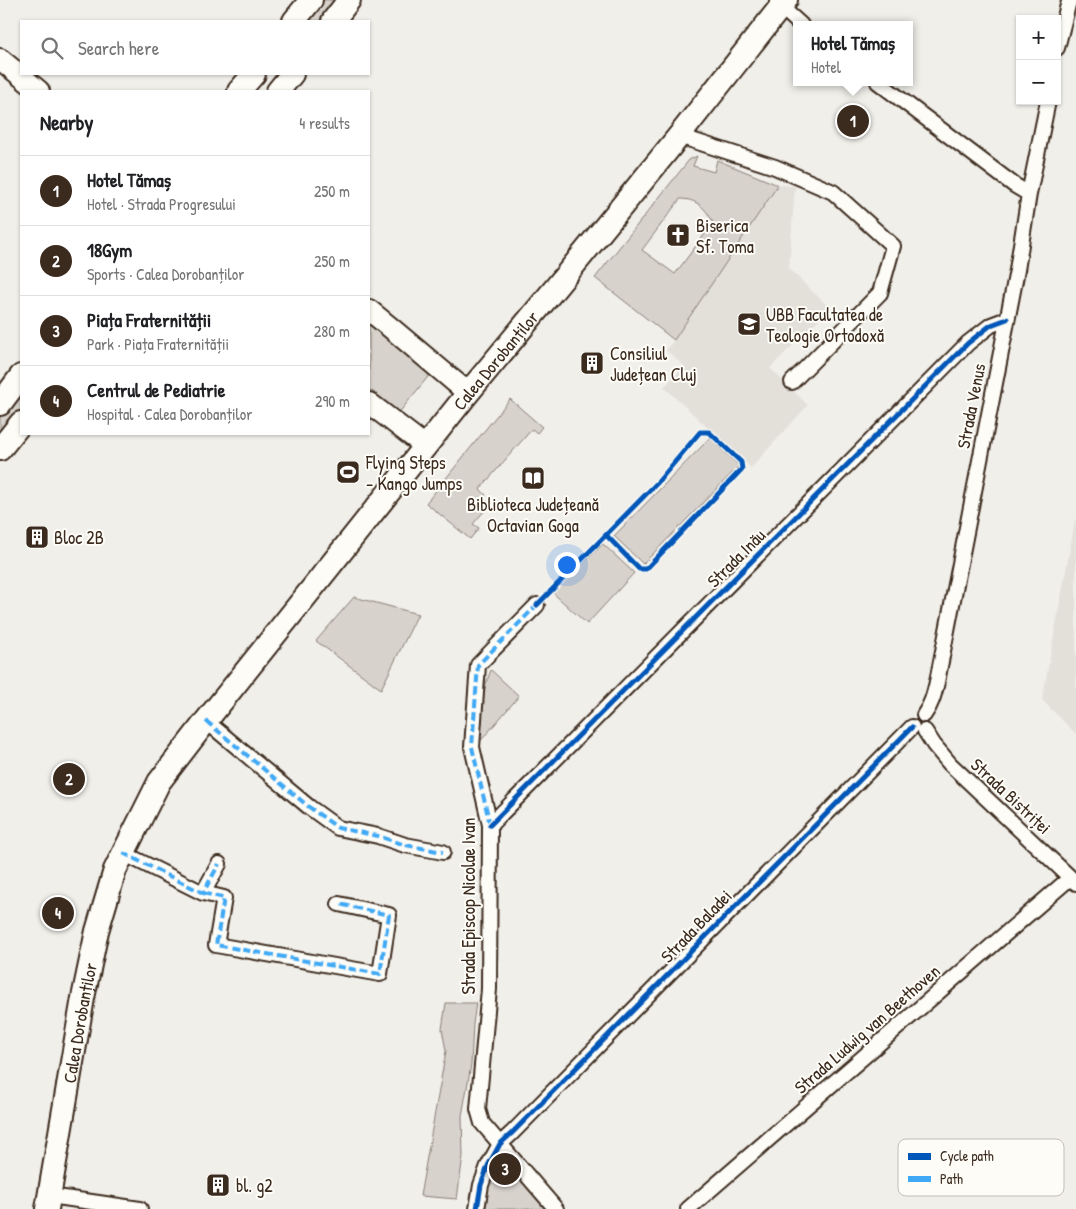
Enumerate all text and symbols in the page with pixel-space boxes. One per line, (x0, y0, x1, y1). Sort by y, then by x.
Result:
map controls (1016, 15, 1061, 105)
button: + (1016, 15, 1061, 60)
search box (20, 20, 370, 75)
popup (793, 21, 913, 86)
text: Hotel Tămaș (811, 30, 895, 56)
icon: search (38, 34, 66, 62)
text: Search here (78, 35, 159, 61)
text: Hotel (811, 56, 841, 78)
button: − (1016, 60, 1061, 105)
pin: 1 (837, 102, 869, 140)
text: Nearby (40, 108, 93, 137)
text: 4 results (299, 112, 350, 134)
text: Hotel Tămaș (87, 167, 171, 193)
text: 1 (53, 180, 59, 202)
text: 250 m (314, 180, 350, 202)
text: Hotel · Strada Progresului (87, 193, 236, 215)
place label: Biserica Sf. Toma (696, 213, 754, 259)
church icon: Biserica Sf. Toma (665, 222, 691, 248)
text: 18Gym (87, 237, 132, 263)
text: 2 (52, 250, 60, 272)
text: 250 m (314, 250, 350, 272)
text: Sports · Calea Dorobanților (87, 263, 244, 285)
place label: UBB Facultatea de Teologie Ortodoxă (766, 302, 884, 348)
street label: Calea Dorobanților (447, 305, 544, 415)
text: Piața Fraternității (87, 307, 211, 333)
school or university icon: UBB Facultatea de Teologie Ortodoxă (736, 311, 762, 337)
text: 3 (52, 320, 60, 342)
text: 280 m (314, 320, 350, 342)
text: Park · Piața Fraternității (87, 333, 229, 355)
place label: Consiliul Județean Cluj (610, 341, 697, 387)
building icon: Consiliul Județean Cluj (579, 350, 605, 376)
street label: Strada Venus (951, 361, 992, 451)
text: Centrul de Pediatrie (87, 377, 225, 403)
text: 4 (53, 390, 59, 412)
text: 290 m (315, 390, 350, 412)
text: Hospital · Calea Dorobanților (87, 403, 252, 425)
place label: Flying Steps - Kango Jumps (365, 450, 462, 496)
sports icon: Flying Steps - Kango Jumps (335, 459, 361, 485)
library icon: Biblioteca Județeană Octavian Goga (520, 465, 546, 491)
place label: Biblioteca Județeană Octavian Goga (467, 492, 599, 538)
street label: Strada Inău (701, 523, 771, 593)
building icon: Bloc 2B (24, 524, 50, 550)
place label: Bloc 2B (54, 525, 104, 550)
your location (554, 552, 580, 578)
street label: Strada Bistriței (965, 752, 1057, 840)
pin: 2 (53, 760, 85, 798)
street label: Strada Episcop Nicolae Ivan (456, 818, 481, 994)
street label: Strada Baladei (655, 884, 737, 968)
pin: 4 (42, 894, 74, 932)
street label: Strada Ludwig van Beethoven (789, 959, 945, 1099)
street label: Calea Dorobanților (56, 960, 103, 1085)
legend (898, 1139, 1064, 1196)
text: Cycle path (940, 1146, 994, 1166)
pin: 3 (489, 1150, 521, 1188)
text: Path (940, 1169, 963, 1188)
building icon: bl. g2 (205, 1172, 231, 1198)
place label: bl. g2 (236, 1173, 273, 1198)

